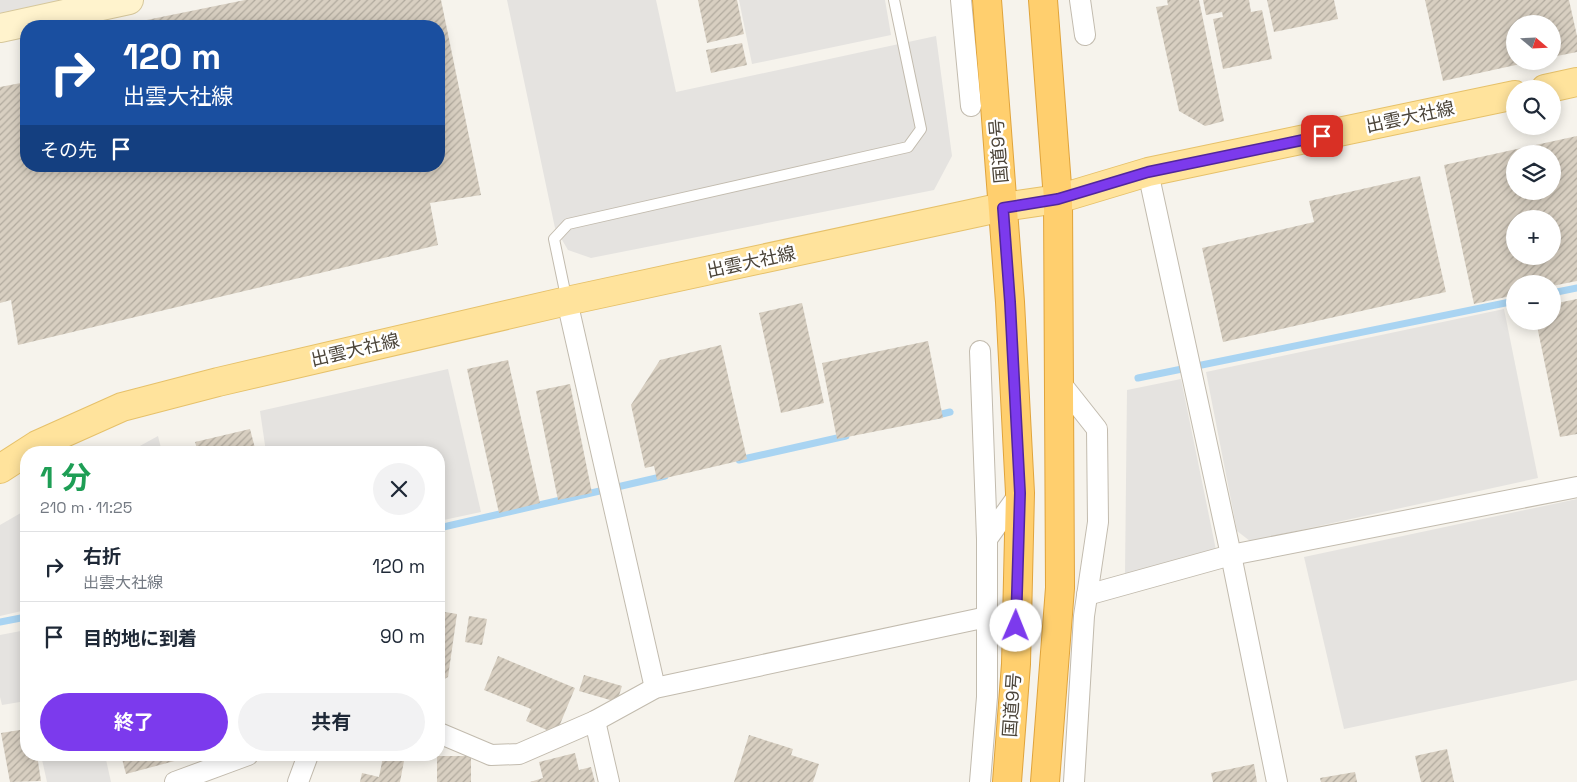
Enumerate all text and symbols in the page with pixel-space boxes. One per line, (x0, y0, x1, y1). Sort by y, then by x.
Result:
north arrow (1506, 15, 1561, 70)
map controls (1506, 15, 1561, 330)
text: 120 m (123, 35, 221, 79)
icon: right (40, 40, 105, 105)
button: search (1506, 80, 1561, 135)
text: 出雲大社線 (123, 82, 233, 110)
street label: 出雲大社線 (1363, 96, 1456, 137)
pin (1301, 115, 1343, 157)
street label: 国道9号 (984, 118, 1013, 184)
icon: arrive (1308, 122, 1336, 150)
icon: arrive (107, 135, 135, 163)
text: その先 (40, 138, 97, 163)
button: layers (1506, 145, 1561, 200)
button: + (1506, 210, 1561, 265)
street label: 出雲大社線 (704, 241, 797, 282)
button: − (1506, 275, 1561, 330)
street label: 出雲大社線 (308, 328, 401, 371)
text: 1 分 (40, 458, 91, 497)
button: close (373, 463, 425, 515)
text: 210 m · 11:25 (40, 497, 132, 518)
text: 右折 (83, 544, 121, 569)
icon: right (40, 553, 68, 581)
text: 120 m (372, 554, 425, 579)
text: 出雲大社線 (83, 572, 163, 593)
position arrow (989, 599, 1041, 651)
icon: arrive (40, 623, 68, 651)
text: 90 m (380, 624, 425, 649)
text: 目的地に到着 (83, 626, 197, 651)
street label: 国道9号 (998, 672, 1025, 738)
button: 終了 (40, 693, 228, 751)
button: 共有 (238, 693, 425, 751)

